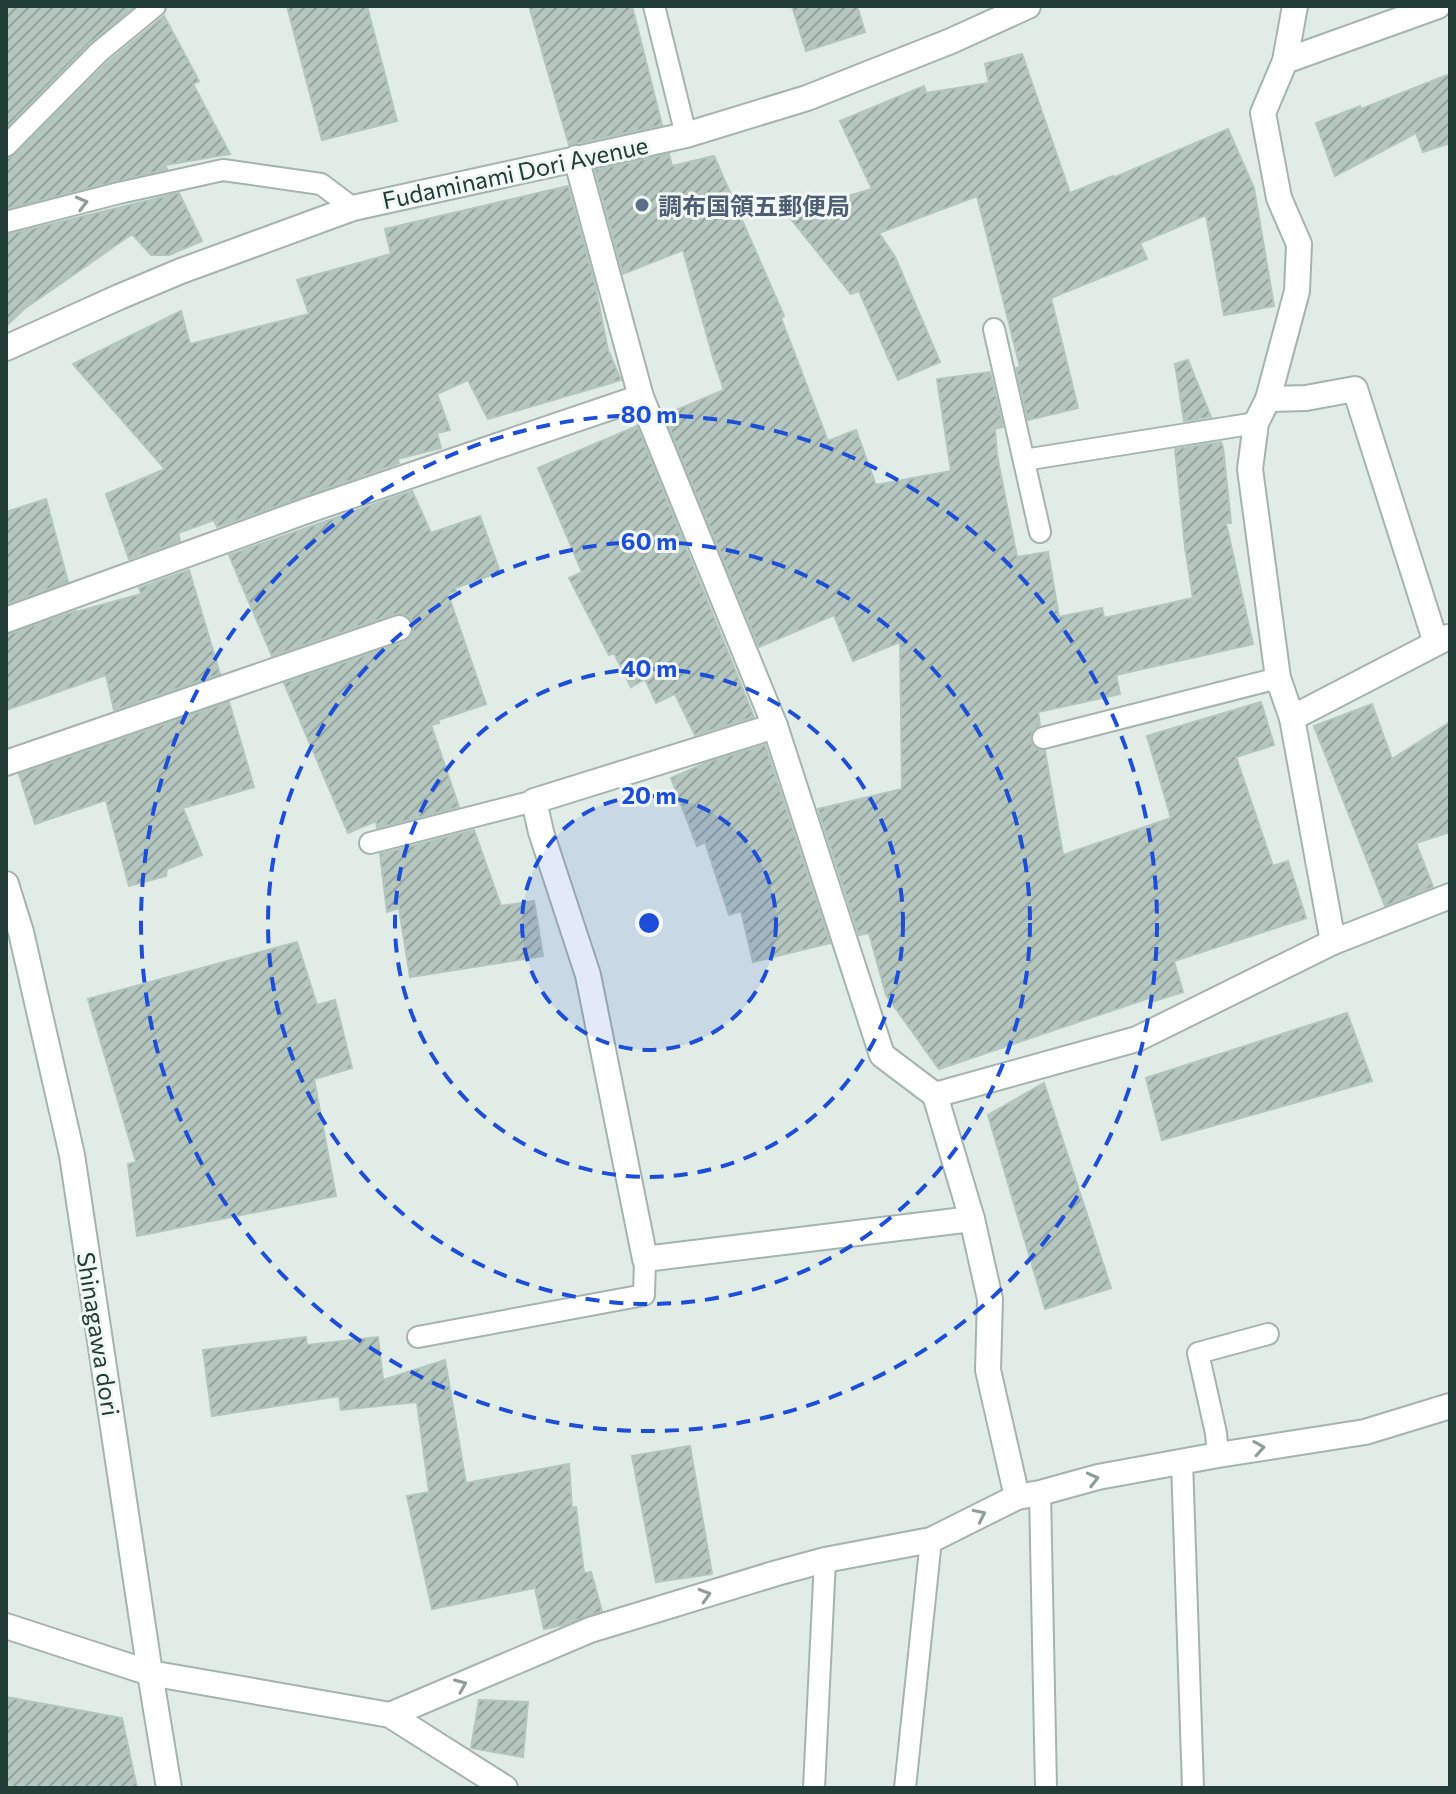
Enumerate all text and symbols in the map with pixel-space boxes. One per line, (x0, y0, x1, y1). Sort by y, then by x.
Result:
street label: Fudaminami Dori Avenue (380, 130, 650, 214)
place label: 調布国領五郵便局 (658, 191, 850, 220)
one-way arrow (74, 195, 88, 212)
marker: 調布国領五郵便局 (633, 196, 651, 214)
text: 80 m (621, 399, 677, 428)
text: 60 m (621, 526, 677, 555)
text: 40 m (621, 653, 677, 682)
text: 20 m (622, 780, 676, 809)
centre of rings (635, 909, 663, 937)
street label: Shinagawa dori (72, 1250, 126, 1418)
one-way arrow (1253, 1441, 1266, 1458)
one-way arrow (1085, 1471, 1099, 1488)
one-way arrow (972, 1509, 987, 1525)
one-way arrow (697, 1588, 711, 1604)
one-way arrow (453, 1678, 468, 1694)

